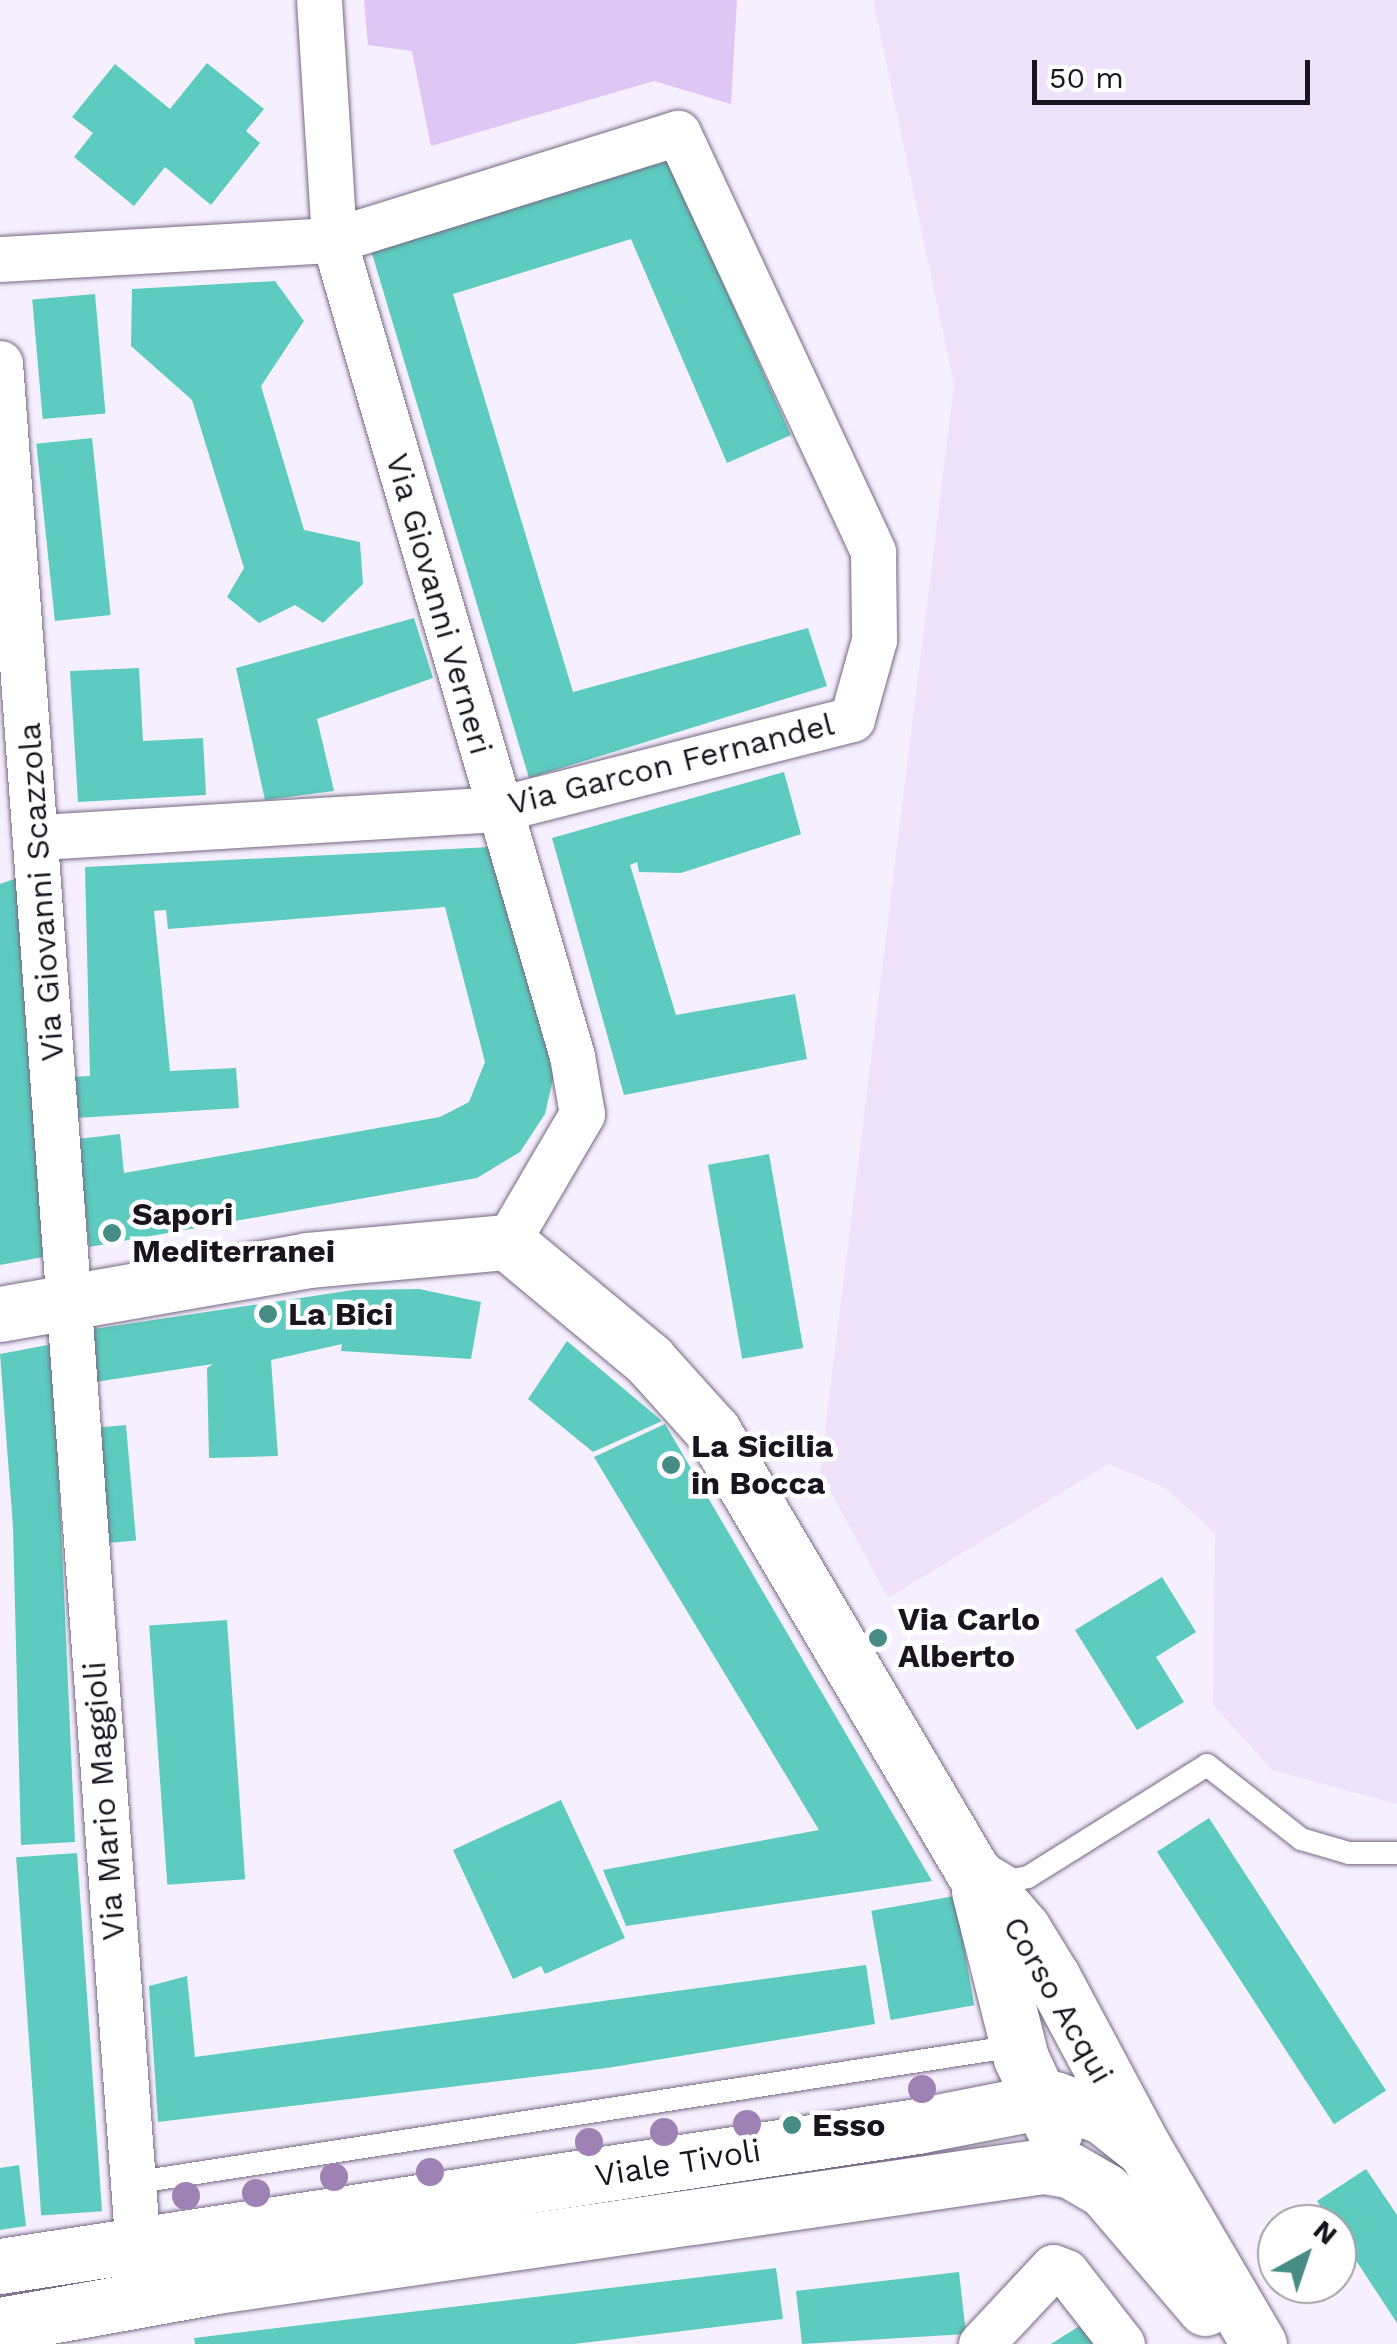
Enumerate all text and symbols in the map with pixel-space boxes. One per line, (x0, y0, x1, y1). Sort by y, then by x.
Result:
scale bar (1037, 40, 1314, 102)
text: 50 m (1049, 60, 1124, 95)
street label: Via Giovanni Verneri (377, 448, 501, 760)
street label: Via Garcon Fernandel (504, 705, 838, 823)
street label: Via Giovanni Scazzola (10, 721, 72, 1063)
place label: Sapori Mediterranei (132, 1196, 335, 1271)
marker: Sapori Mediterranei (101, 1222, 123, 1244)
place label: La Bici (288, 1295, 394, 1333)
marker: La Bici (257, 1303, 279, 1325)
place label: La Sicilia in Bocca (691, 1428, 834, 1503)
marker: La Sicilia in Bocca (660, 1454, 682, 1476)
place label: Via Carlo Alberto (898, 1601, 1041, 1676)
marker: Via Carlo Alberto (867, 1627, 889, 1649)
street label: Via Mario Maggioli (75, 1660, 133, 1942)
street label: Corso Acqui (994, 1909, 1122, 2091)
place label: Esso (812, 2106, 885, 2144)
marker: Esso (781, 2114, 803, 2136)
street label: Viale Tivoli (592, 2131, 764, 2195)
north arrow (1257, 2204, 1357, 2304)
text: N (1307, 2213, 1344, 2251)

